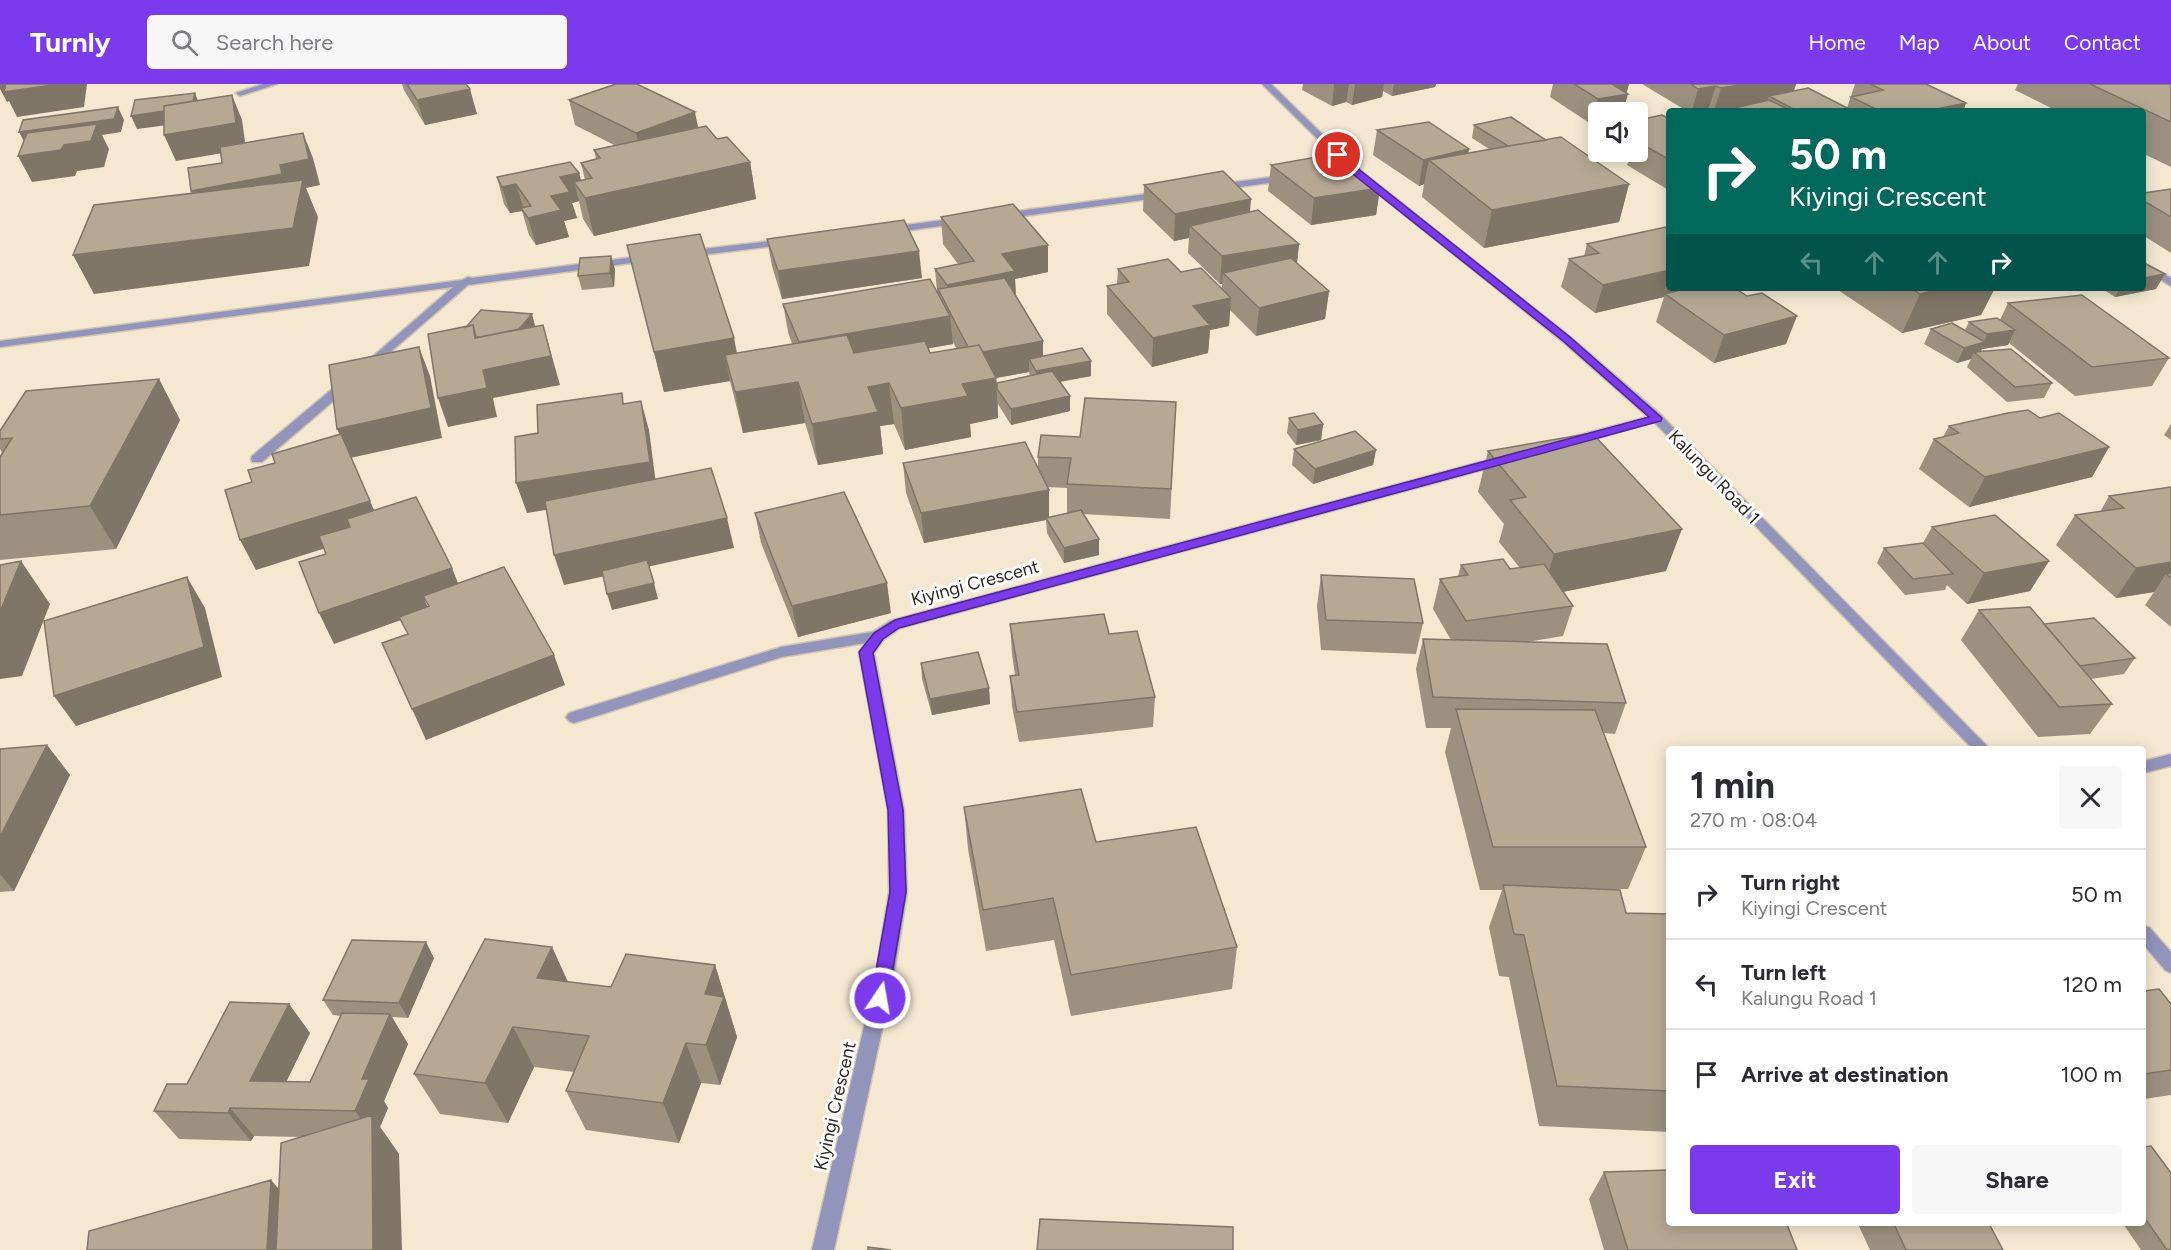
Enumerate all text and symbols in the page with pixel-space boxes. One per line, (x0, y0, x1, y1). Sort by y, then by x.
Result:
search box (147, 15, 567, 69)
text: Turnly (30, 25, 111, 59)
icon: search (168, 26, 201, 59)
text: Search here (216, 29, 333, 56)
text: Home (1809, 30, 1866, 55)
text: Map (1899, 30, 1940, 55)
text: About (1973, 30, 2031, 55)
text: Contact (2064, 30, 2141, 55)
map controls (1588, 102, 1648, 162)
button: sound (1588, 102, 1648, 162)
pin (1312, 129, 1363, 180)
text: 50 m (1789, 129, 1887, 180)
icon: right (1690, 132, 1768, 210)
icon: arrive (1321, 138, 1354, 171)
text: Kiyingi Crescent (1789, 180, 1987, 213)
icon: left (1795, 246, 1828, 279)
icon: ahead (1858, 246, 1891, 279)
icon: ahead (1921, 246, 1954, 279)
icon: right (1984, 246, 2017, 279)
street label: Kalungu Road 1 (1664, 425, 1764, 529)
street label: Kiyingi Crescent (909, 555, 1042, 611)
text: 1 min (1690, 764, 1775, 807)
button: close (2059, 766, 2122, 829)
text: 270 m · 08:04 (1690, 808, 1817, 832)
text: Turn right (1741, 869, 1840, 896)
icon: right (1690, 878, 1723, 911)
text: 50 m (2071, 881, 2122, 908)
text: Kiyingi Crescent (1741, 896, 1887, 920)
text: Turn left (1741, 959, 1827, 986)
position arrow (848, 966, 912, 1030)
icon: left (1690, 968, 1723, 1001)
text: 120 m (2062, 971, 2122, 998)
text: Kalungu Road 1 (1741, 986, 1877, 1010)
street label: Kiyingi Crescent (809, 1039, 861, 1173)
icon: arrive (1690, 1058, 1723, 1091)
text: Arrive at destination (1741, 1061, 1949, 1088)
text: 100 m (2061, 1061, 2122, 1088)
button: Exit (1690, 1145, 1900, 1214)
button: Share (1912, 1145, 2122, 1214)

